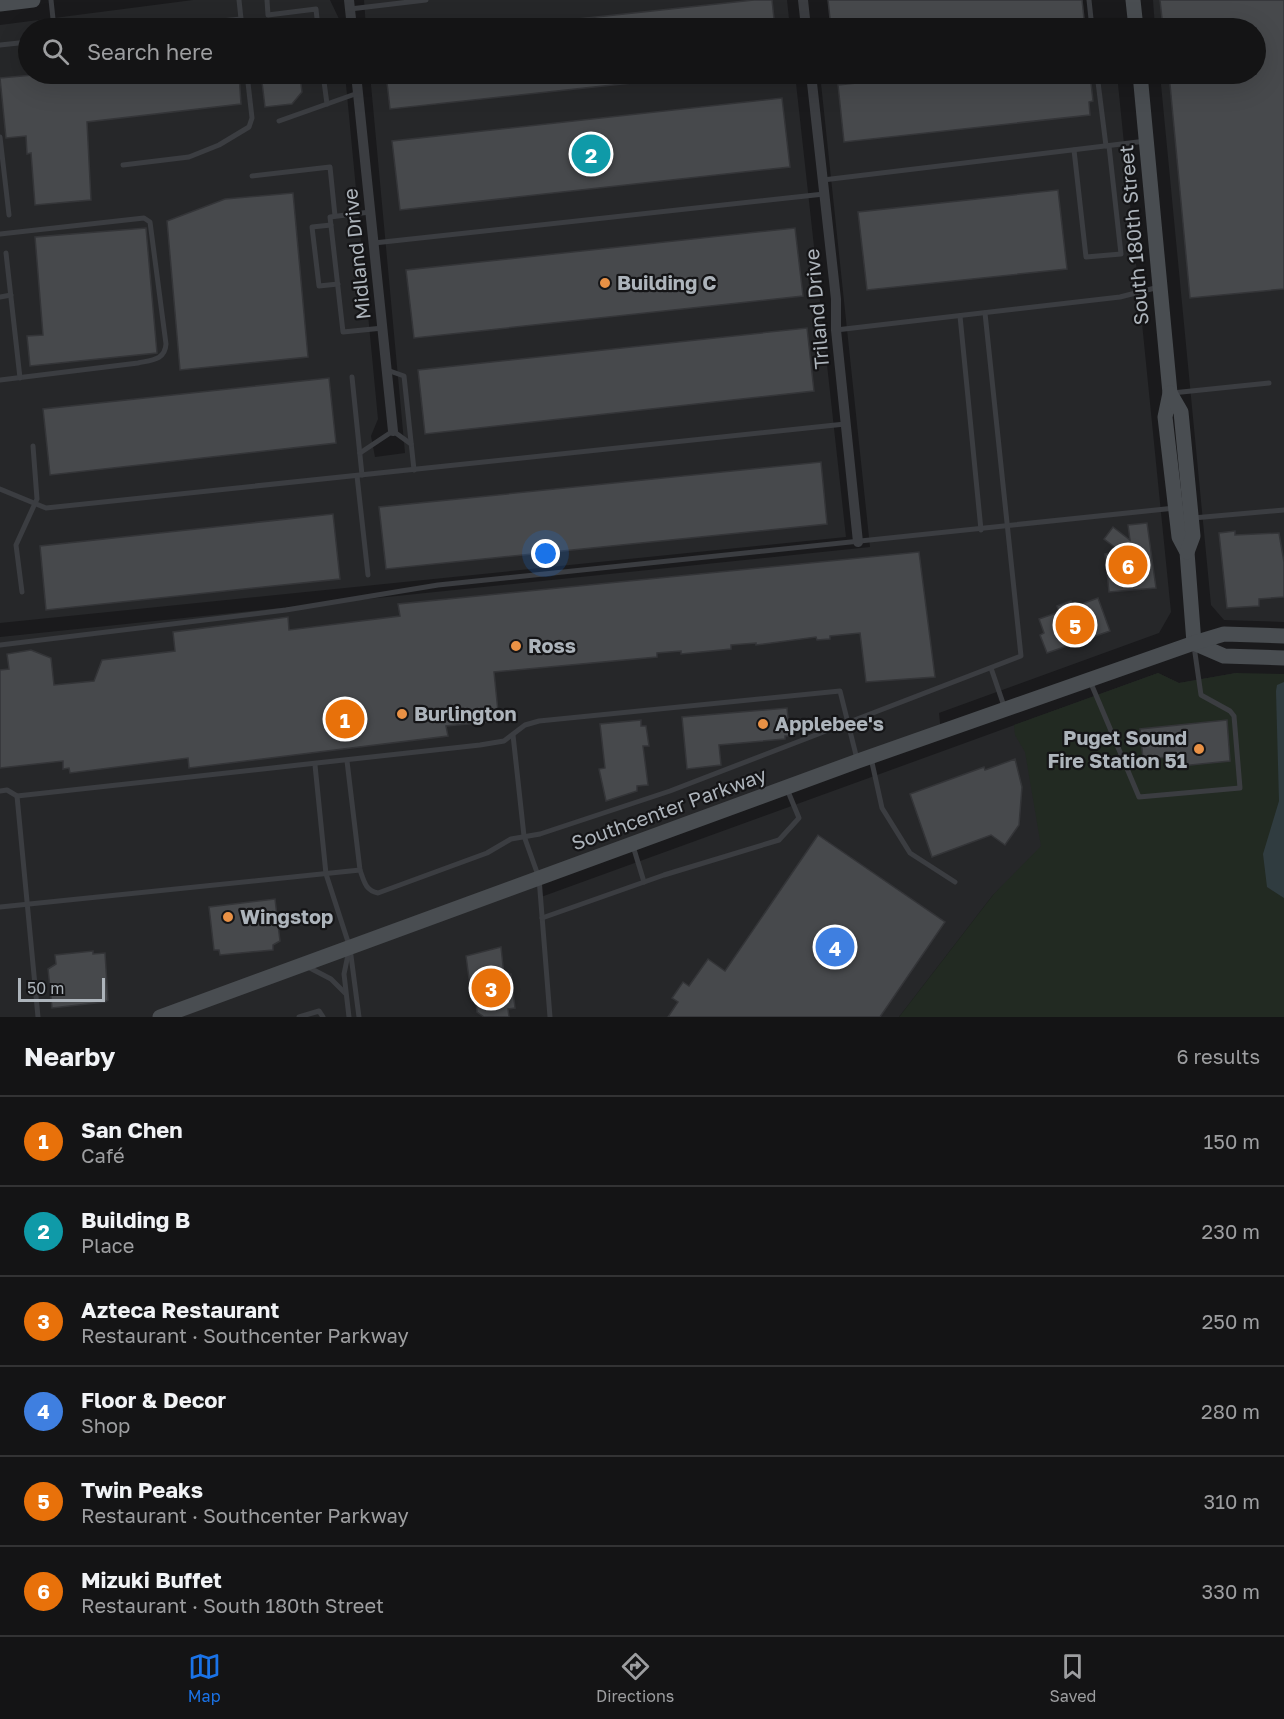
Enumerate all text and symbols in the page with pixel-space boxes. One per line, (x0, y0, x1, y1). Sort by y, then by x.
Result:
search box (18, 18, 1266, 84)
icon: search (39, 35, 72, 68)
text: Search here (87, 38, 213, 65)
pin: 2 (572, 132, 610, 176)
street label: South 180th Street (1113, 144, 1153, 326)
street label: Midland Drive (337, 187, 375, 321)
street label: Triland Drive (799, 248, 833, 370)
place label: Building C (617, 270, 716, 294)
marker: Building C (598, 276, 612, 290)
your location (531, 539, 560, 568)
pin: 6 (1108, 542, 1148, 588)
pin: 5 (1056, 602, 1094, 648)
place label: Ross (528, 633, 576, 657)
marker: Ross (509, 639, 523, 653)
pin: 1 (326, 696, 364, 742)
place label: Burlington (414, 701, 516, 725)
marker: Burlington (395, 707, 409, 721)
place label: Applebee's (775, 711, 884, 735)
marker: Applebee's (756, 717, 770, 731)
place label: Puget Sound Fire Station 51 (1047, 725, 1187, 772)
marker: Puget Sound Fire Station 51 (1192, 742, 1206, 756)
street label: Southcenter Parkway (568, 762, 769, 854)
place label: Wingstop (240, 904, 333, 928)
marker: Wingstop (221, 910, 235, 924)
pin: 4 (816, 924, 854, 970)
pin: 3 (472, 966, 510, 1010)
scale bar (18, 975, 105, 1002)
text: 50 m (27, 978, 64, 998)
text: Nearby (24, 1041, 115, 1072)
text: 6 results (1176, 1044, 1260, 1068)
text: San Chen (81, 1116, 183, 1143)
text: 1 (38, 1129, 49, 1153)
text: 150 m (1204, 1129, 1260, 1153)
text: Café (81, 1143, 125, 1167)
text: Building B (81, 1206, 190, 1233)
text: 2 (37, 1219, 50, 1243)
text: 230 m (1202, 1219, 1260, 1243)
text: Place (81, 1233, 134, 1257)
text: Azteca Restaurant (81, 1296, 279, 1323)
text: 3 (37, 1309, 50, 1333)
text: 250 m (1202, 1309, 1260, 1333)
text: Restaurant · Southcenter Parkway (81, 1323, 409, 1347)
text: Floor & Decor (81, 1386, 226, 1413)
text: 4 (37, 1399, 50, 1423)
text: 280 m (1201, 1399, 1260, 1423)
text: Shop (81, 1413, 130, 1437)
text: Twin Peaks (81, 1476, 203, 1503)
text: 5 (37, 1489, 50, 1513)
text: 310 m (1204, 1489, 1260, 1513)
text: Restaurant · Southcenter Parkway (81, 1503, 409, 1527)
text: Mizuki Buffet (81, 1566, 222, 1593)
text: 6 (37, 1579, 50, 1603)
text: 330 m (1202, 1579, 1260, 1603)
text: Restaurant · South 180th Street (81, 1593, 384, 1617)
tab: Map (188, 1650, 221, 1706)
tab: Directions (596, 1650, 674, 1706)
tab: Saved (1050, 1650, 1096, 1706)

